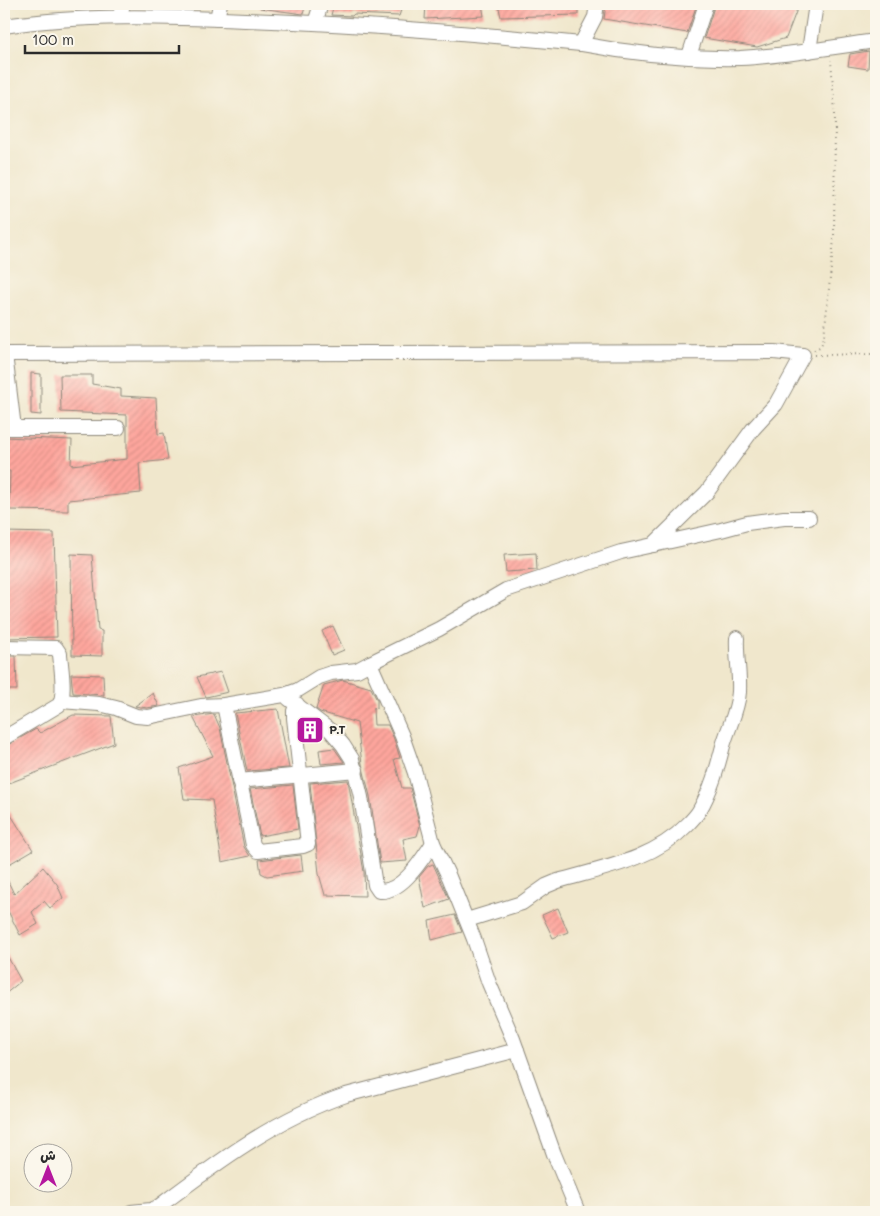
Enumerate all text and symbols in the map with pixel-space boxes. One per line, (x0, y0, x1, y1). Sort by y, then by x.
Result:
scale bar (25, 22, 179, 54)
text: 100 m (32, 29, 74, 49)
building icon: P.T (295, 715, 325, 745)
place label: P.T (329, 721, 346, 737)
north arrow (22, 1144, 72, 1194)
text: ش (40, 1145, 56, 1164)

